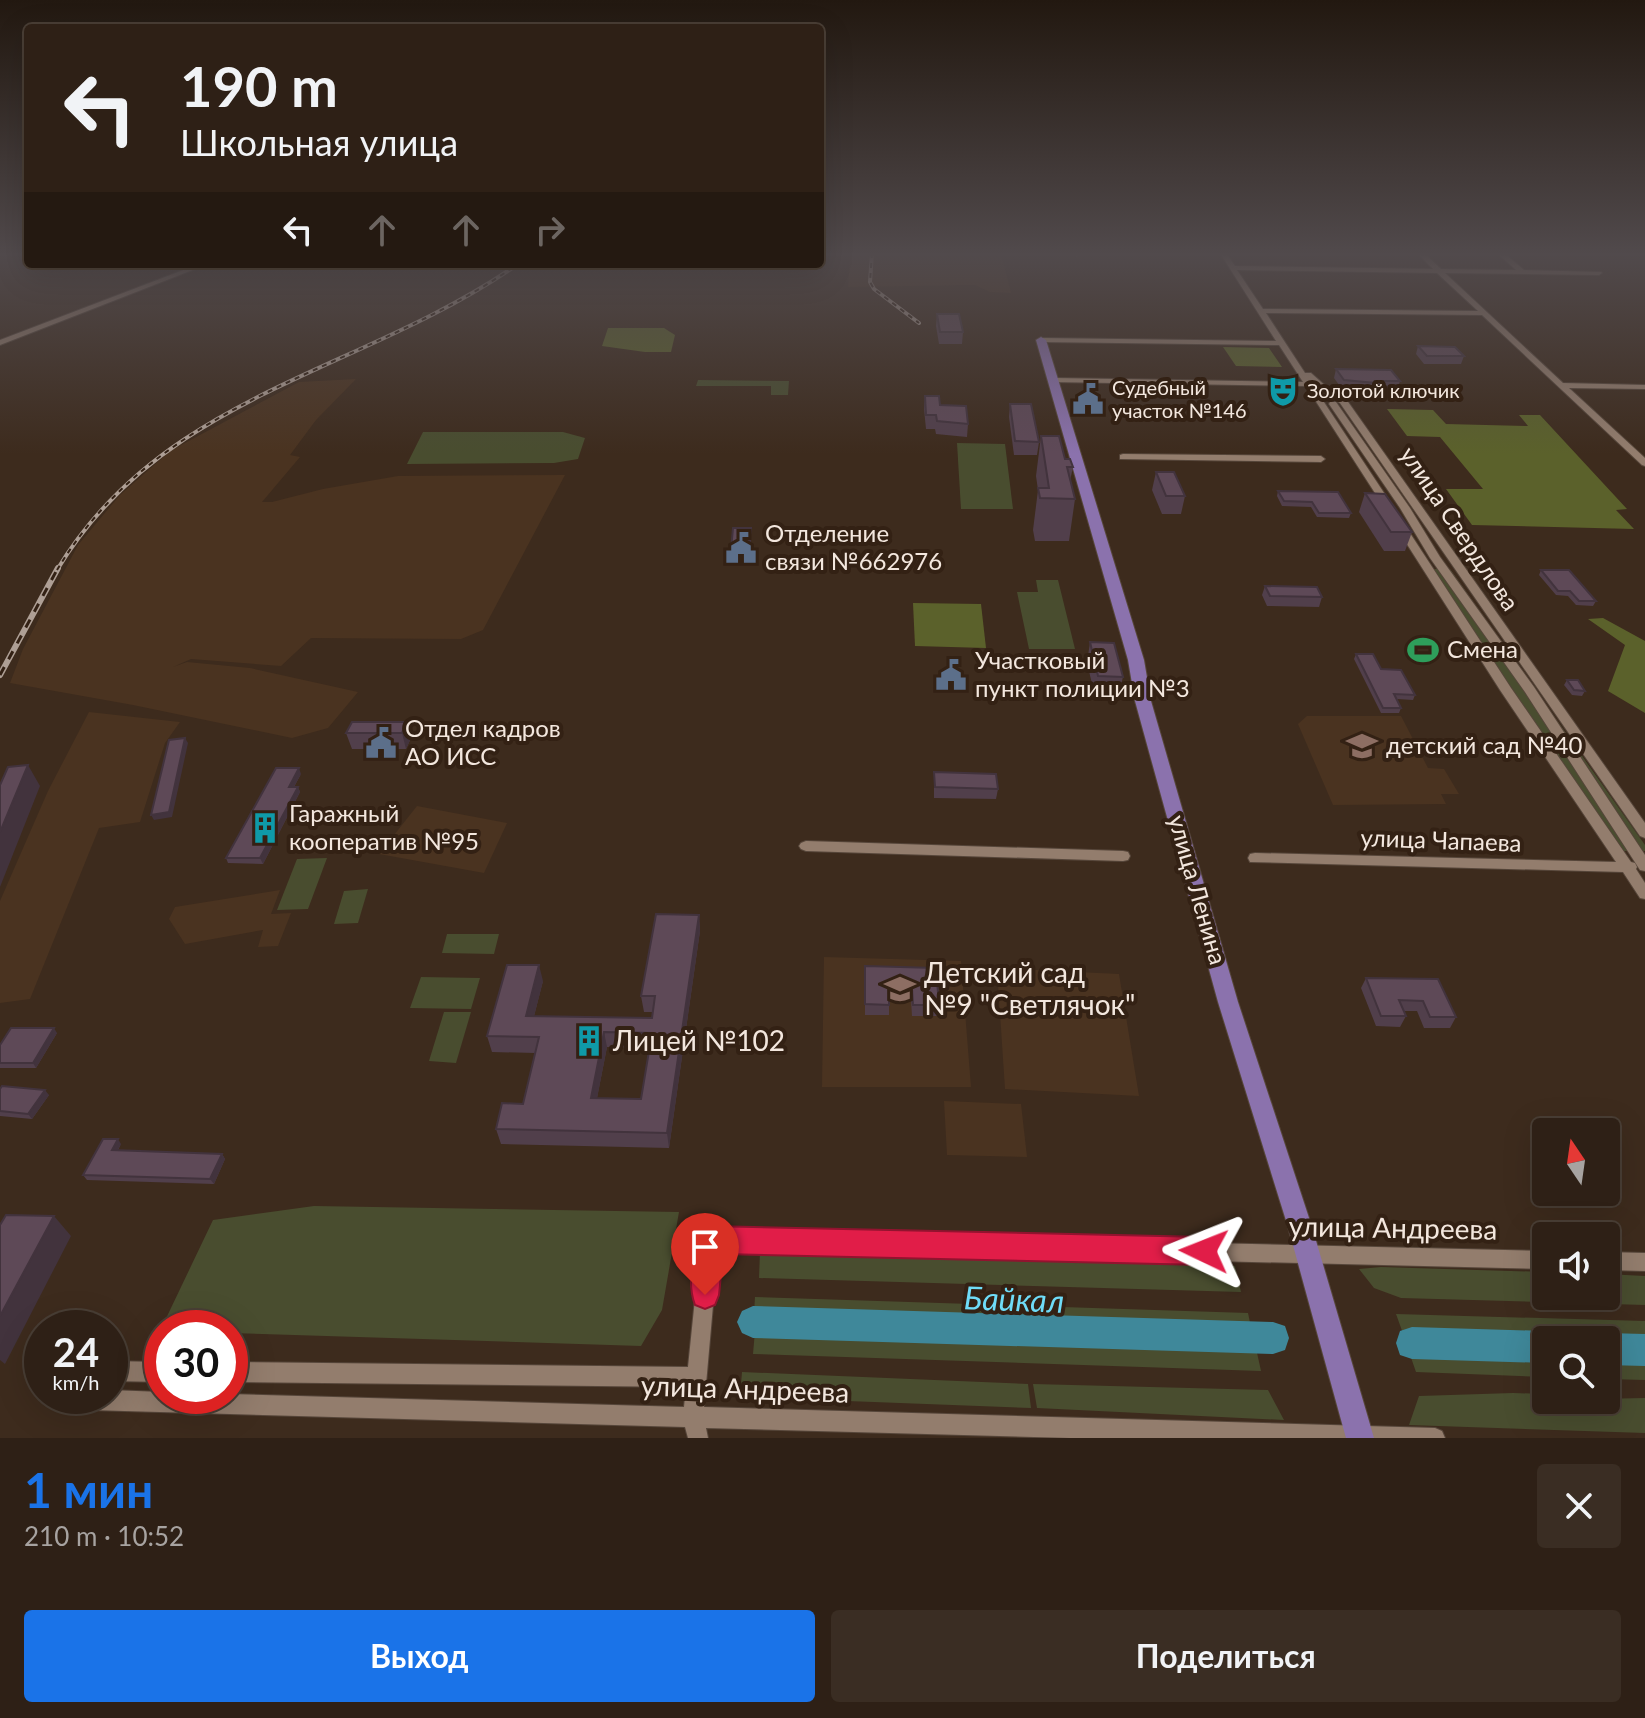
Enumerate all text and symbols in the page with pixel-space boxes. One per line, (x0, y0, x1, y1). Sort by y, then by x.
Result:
text: 190 m (180, 52, 338, 119)
icon: left (48, 56, 152, 160)
text: Школьная улица (180, 120, 458, 164)
icon: left (276, 208, 320, 252)
icon: ahead (360, 208, 404, 252)
icon: ahead (444, 208, 488, 252)
icon: right (528, 208, 572, 252)
theatre icon: Золотой ключик (1266, 374, 1300, 408)
place label: Судебный участок №146 (1112, 375, 1247, 422)
place label: Золотой ключик (1307, 378, 1460, 402)
public building icon: Судебный участок №146 (1071, 382, 1105, 416)
street label: улица Свердлова (1395, 441, 1526, 616)
place label: Отделение связи №662976 (765, 518, 942, 575)
public building icon: Отделение связи №662976 (724, 531, 758, 565)
sports icon: Смена (1406, 633, 1440, 667)
place label: Смена (1447, 634, 1518, 663)
place label: Участковый пункт полиции №3 (975, 645, 1190, 702)
public building icon: Участковый пункт полиции №3 (934, 658, 968, 692)
place label: Отдел кадров АО ИСС (405, 713, 561, 770)
public building icon: Отдел кадров АО ИСС (364, 726, 398, 760)
school or university icon: детский сад №40 (1345, 729, 1379, 763)
place label: детский сад №40 (1386, 730, 1582, 759)
place label: Гаражный кооператив №95 (289, 798, 479, 855)
building icon: Гаражный кооператив №95 (248, 811, 282, 845)
street label: улица Ленина (1163, 811, 1234, 968)
street label: улица Чапаева (1360, 822, 1522, 857)
place label: Детский сад №9 "Светлячок" (924, 955, 1135, 1021)
school or university icon: Детский сад №9 "Светлячок" (883, 972, 917, 1006)
place label: Лицей №102 (612, 1023, 785, 1057)
building icon: Лицей №102 (572, 1024, 606, 1058)
north arrow (1532, 1118, 1620, 1206)
map controls (1532, 1118, 1620, 1414)
street label: улица Андреева (1288, 1208, 1498, 1246)
position arrow (1162, 1209, 1246, 1293)
pin (671, 1213, 739, 1295)
button: sound (1532, 1222, 1620, 1310)
icon: arrive (683, 1225, 727, 1269)
water label: Байкал (963, 1277, 1065, 1320)
speed limit sign: 30 (144, 1310, 248, 1414)
button: search (1532, 1326, 1620, 1414)
text: 24 (53, 1328, 99, 1376)
street label: улица Андреева (640, 1367, 850, 1409)
text: km/h (53, 1370, 99, 1394)
text: 1 мин (24, 1461, 153, 1518)
button: close (1537, 1464, 1621, 1548)
text: 210 m · 10:52 (24, 1520, 184, 1552)
button: Выход (24, 1610, 815, 1702)
button: Поделиться (831, 1610, 1621, 1702)

